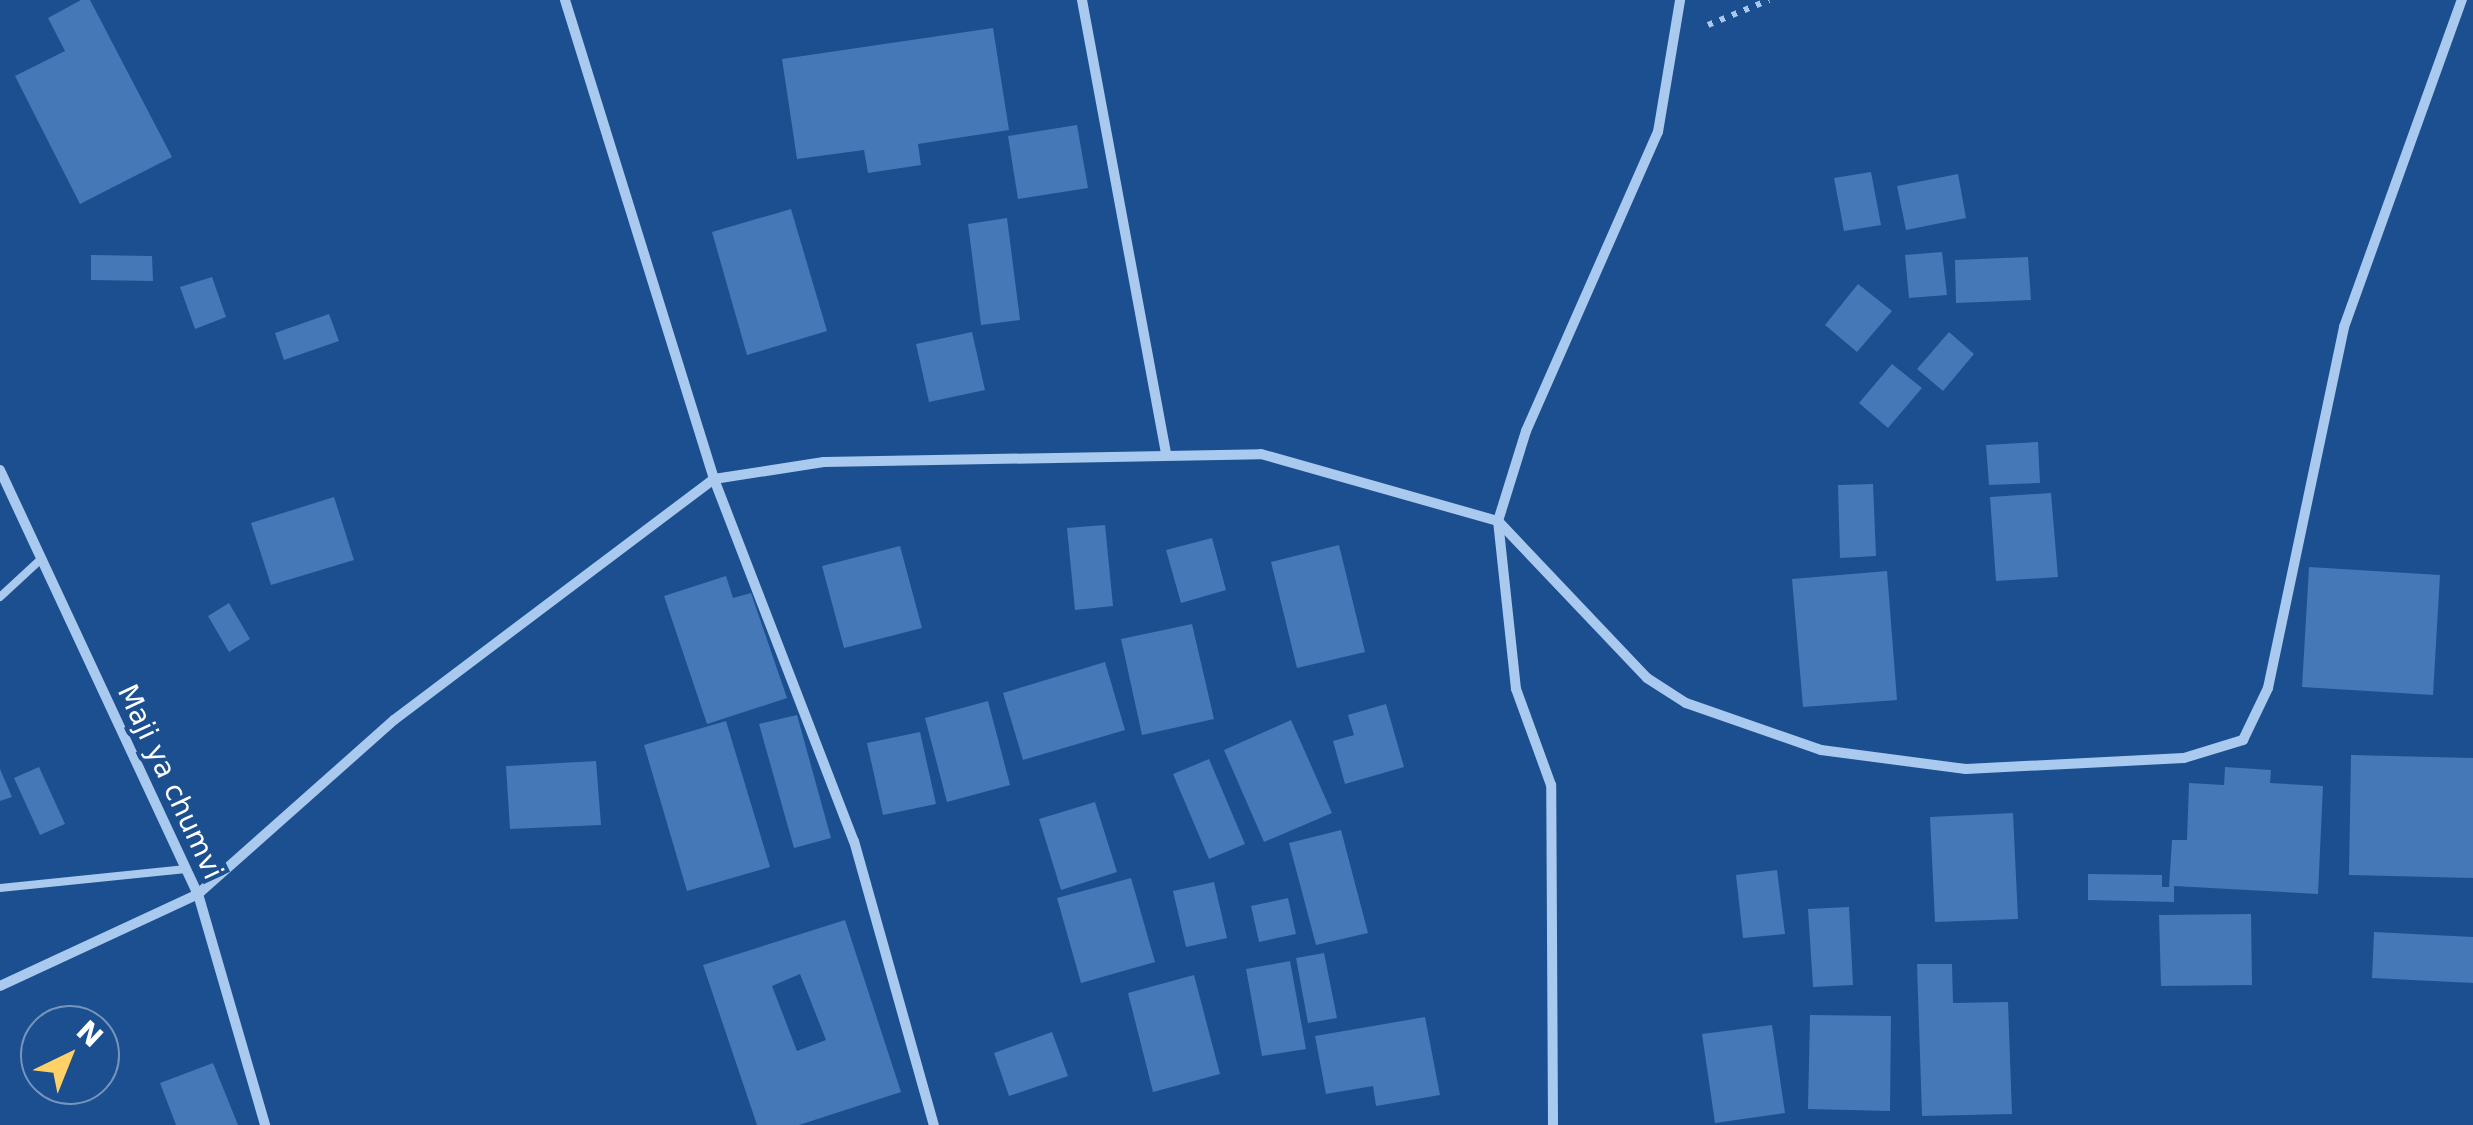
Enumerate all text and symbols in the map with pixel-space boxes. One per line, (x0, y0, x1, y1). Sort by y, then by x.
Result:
street label: Maji ya chumvi (110, 679, 230, 885)
north arrow (20, 1005, 120, 1105)
text: N (70, 1014, 109, 1054)

